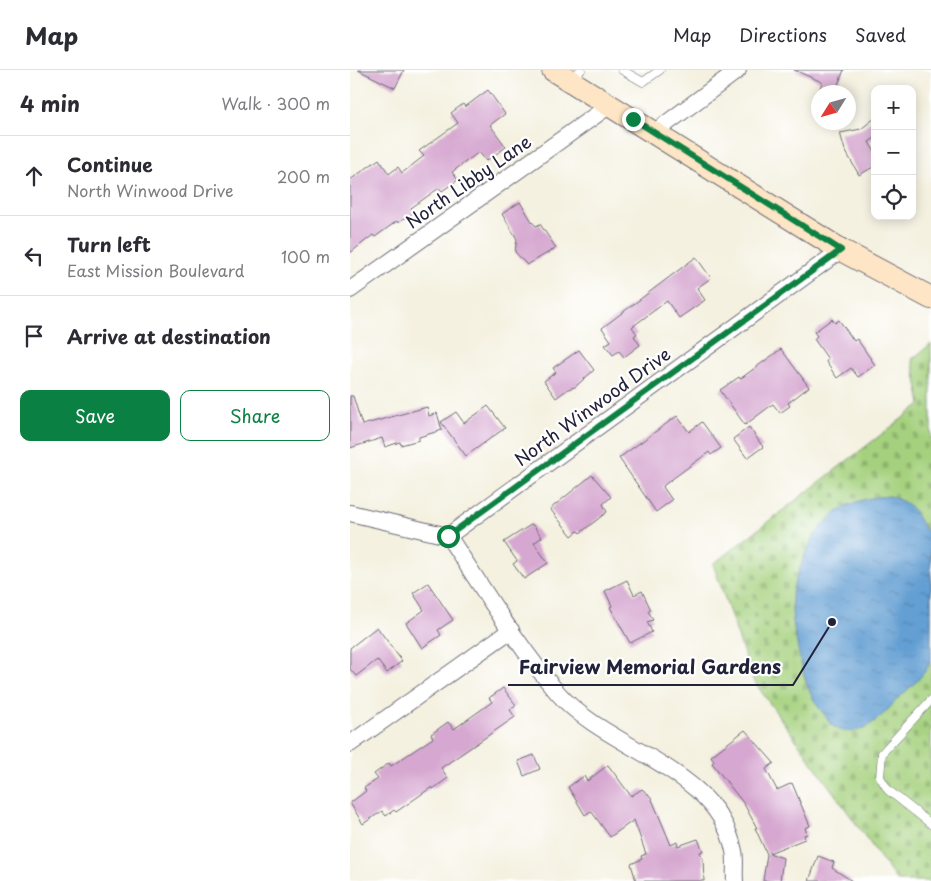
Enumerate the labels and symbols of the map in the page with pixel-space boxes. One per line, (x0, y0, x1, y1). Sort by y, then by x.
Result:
north arrow (811, 85, 856, 130)
route end (622, 108, 645, 131)
street label: North Libby Lane (400, 127, 536, 235)
street label: North Winwood Drive (508, 340, 676, 472)
route start (437, 525, 460, 548)
callout: Fairview Memorial Gardens (508, 651, 793, 685)
text: Fairview Memorial Gardens (519, 652, 781, 680)

